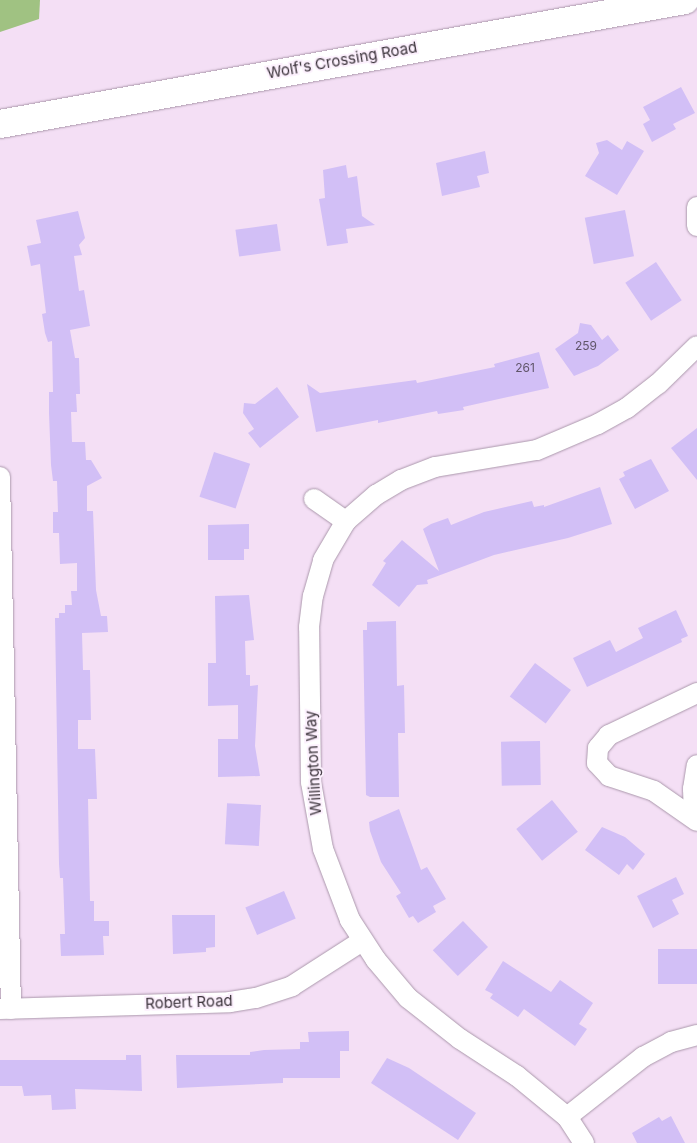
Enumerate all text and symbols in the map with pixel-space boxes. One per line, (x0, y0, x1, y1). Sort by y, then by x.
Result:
street label: Wolf's Crossing Road (266, 38, 418, 82)
house number: 259 (575, 339, 597, 353)
house number: 261 (515, 361, 535, 375)
street label: Willington Way (301, 710, 325, 816)
street label: Robert Road (145, 991, 233, 1013)

